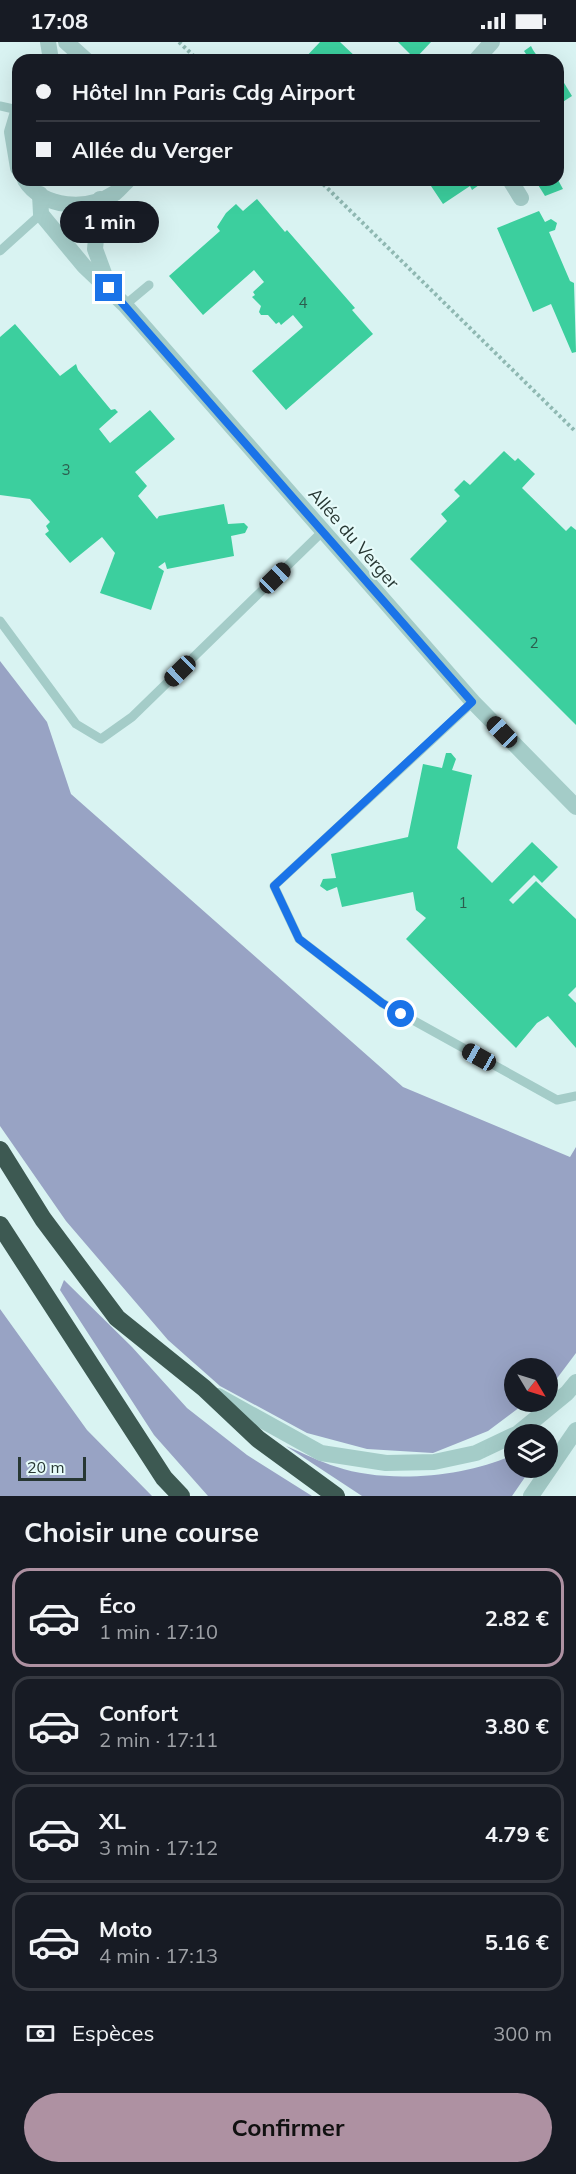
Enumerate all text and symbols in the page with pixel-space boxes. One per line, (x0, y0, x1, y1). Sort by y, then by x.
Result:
text: 17:08 (30, 7, 88, 35)
text: Hôtel Inn Paris Cdg Airport (72, 78, 355, 106)
text: Allée du Verger (72, 136, 232, 164)
callout: 1 min (60, 201, 158, 243)
text: 1 min (83, 209, 136, 234)
route end (95, 274, 122, 301)
house number: 4 (298, 293, 308, 312)
house number: 3 (61, 460, 71, 479)
street label: Allée du Verger (304, 483, 405, 594)
car (256, 559, 294, 597)
house number: 2 (529, 633, 539, 652)
car (161, 652, 199, 690)
car (483, 713, 521, 751)
house number: 1 (458, 893, 468, 912)
route start (387, 1000, 414, 1027)
car (459, 1040, 499, 1074)
north arrow (504, 1358, 558, 1412)
map controls (504, 1358, 558, 1478)
button: layers (504, 1424, 558, 1478)
scale bar (18, 1454, 86, 1482)
text: 20 m (27, 1457, 64, 1477)
text: Choisir une course (24, 1515, 259, 1549)
icon: car (27, 1591, 81, 1645)
text: Éco (99, 1591, 136, 1619)
text: 2.82 € (485, 1604, 549, 1632)
text: 1 min · 17:10 (99, 1619, 218, 1644)
icon: car (27, 1699, 81, 1753)
text: Confort (99, 1699, 178, 1727)
text: 3.80 € (485, 1712, 549, 1740)
text: 2 min · 17:11 (99, 1727, 218, 1752)
icon: car (27, 1807, 81, 1861)
text: XL (99, 1807, 126, 1835)
text: 4.79 € (485, 1820, 549, 1848)
text: 3 min · 17:12 (99, 1835, 218, 1860)
icon: car (27, 1915, 81, 1969)
text: Moto (99, 1915, 152, 1943)
text: 5.16 € (485, 1928, 549, 1956)
text: 4 min · 17:13 (99, 1943, 218, 1968)
icon: cash (24, 2017, 57, 2050)
text: Espèces (72, 2019, 154, 2047)
text: 300 m (493, 2021, 552, 2046)
button: Confirmer (24, 2093, 552, 2162)

